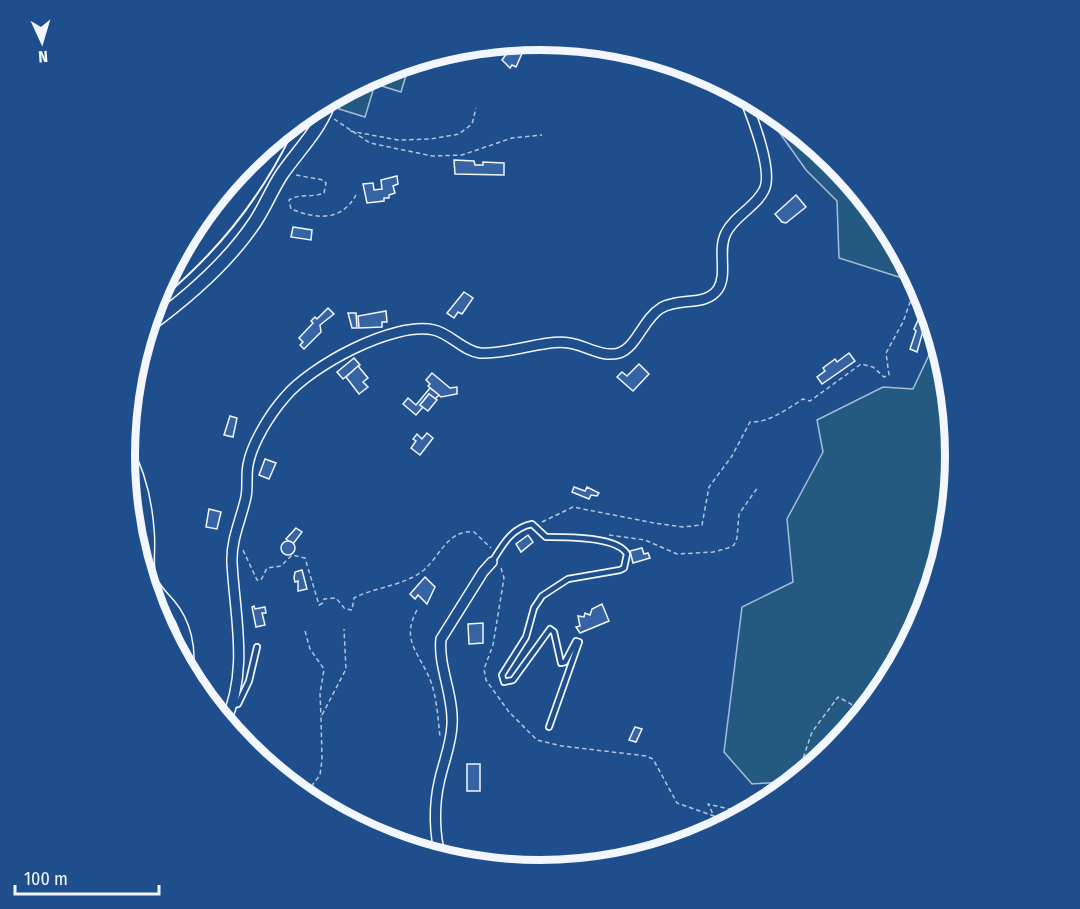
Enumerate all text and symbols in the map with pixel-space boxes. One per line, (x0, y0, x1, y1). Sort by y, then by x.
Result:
north arrow (12, 12, 72, 72)
text: N (38, 47, 48, 66)
scale bar (15, 858, 159, 896)
text: 100 m (24, 868, 68, 890)

